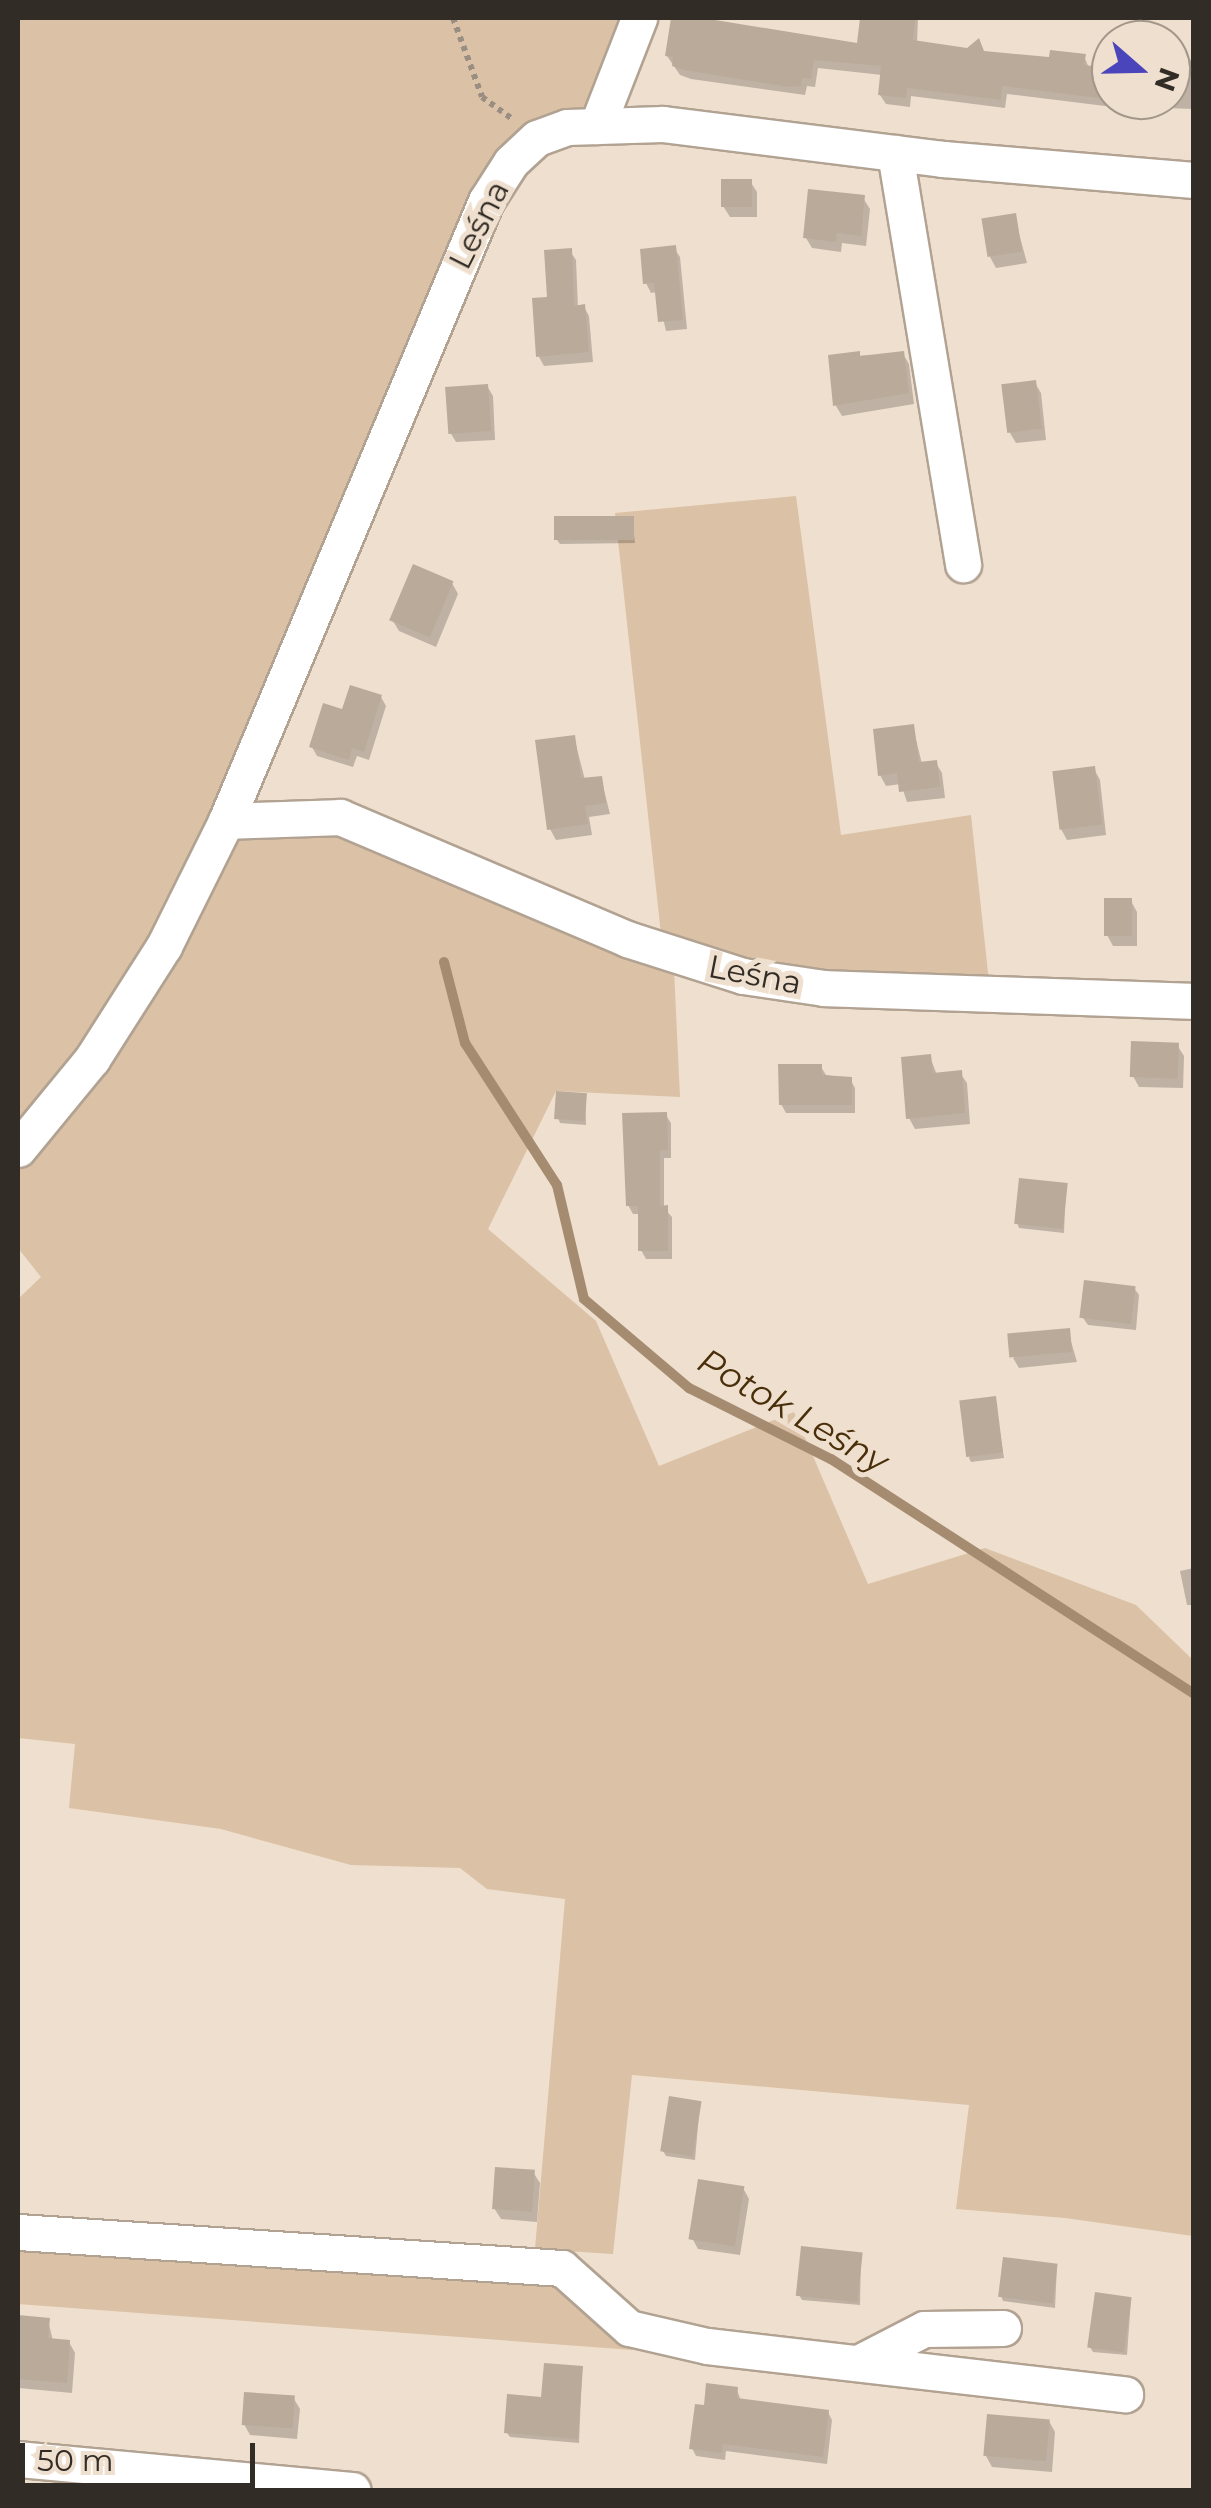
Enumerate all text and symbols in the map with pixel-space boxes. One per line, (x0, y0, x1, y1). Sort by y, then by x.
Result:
north arrow (1091, 20, 1191, 120)
text: N (1147, 63, 1187, 96)
street label: Leśna (441, 174, 517, 276)
street label: Leśna (705, 947, 805, 1003)
water label: Potok Leśny (690, 1340, 896, 1482)
scale bar (25, 2423, 260, 2485)
text: 50 m (37, 2442, 114, 2479)

